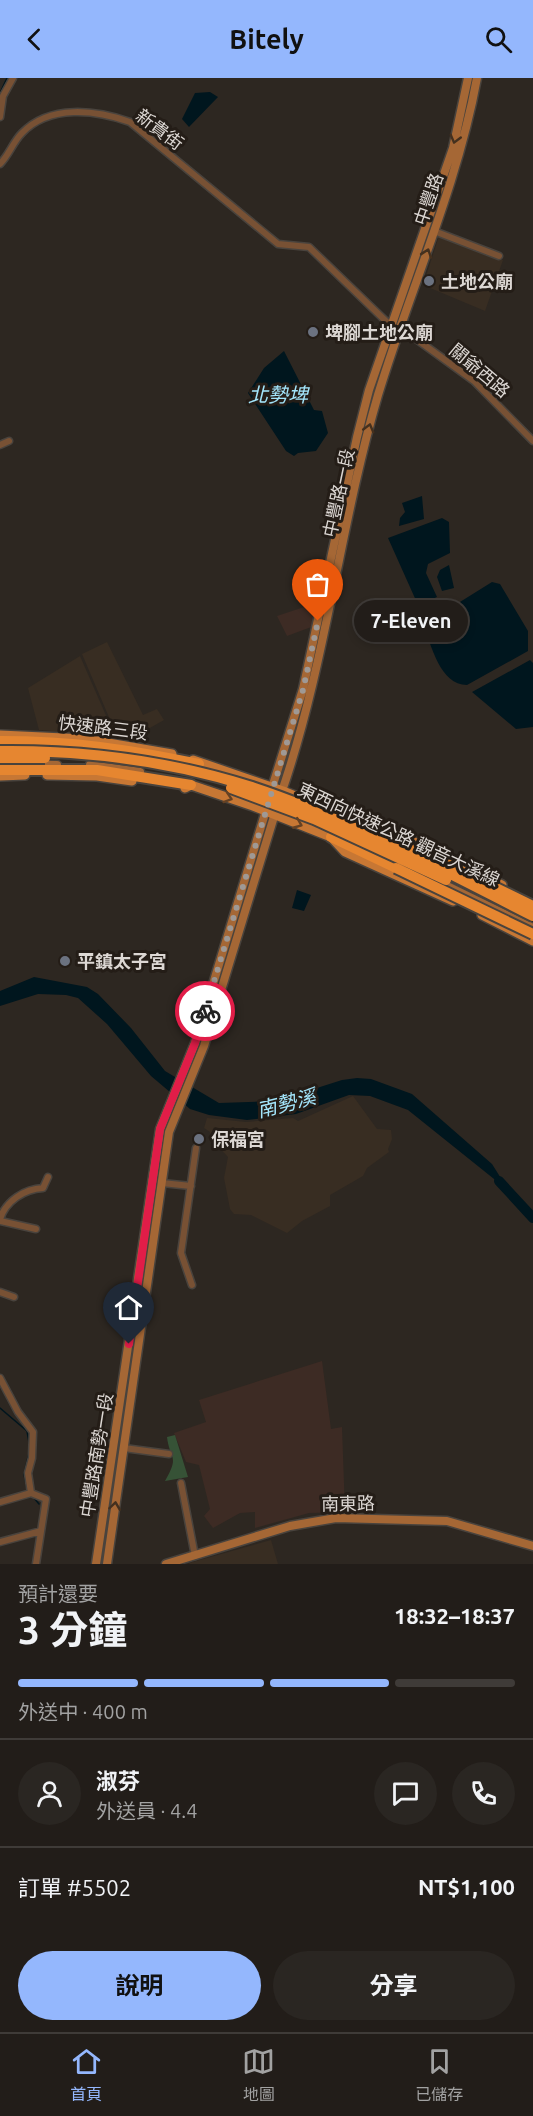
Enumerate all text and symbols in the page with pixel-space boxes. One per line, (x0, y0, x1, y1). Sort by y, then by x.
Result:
icon: back (18, 23, 51, 56)
icon: search (482, 23, 515, 56)
text: Bitely (229, 24, 304, 54)
street label: 新貴街 (132, 105, 188, 153)
one-way arrow (449, 134, 462, 144)
street label: 中豐路 (410, 170, 446, 228)
one-way arrow (420, 248, 432, 259)
place label: 土地公廟 (441, 271, 513, 291)
marker: 土地公廟 (422, 274, 436, 288)
place label: 埤腳土地公廟 (325, 322, 433, 342)
marker: 埤腳土地公廟 (306, 325, 320, 339)
street label: 關爺西路 (446, 339, 514, 401)
water label: 北勢埤 (248, 383, 310, 406)
one-way arrow (362, 423, 375, 433)
street label: 中豐路一段 (319, 447, 357, 539)
pin (292, 559, 343, 621)
icon: bag (301, 568, 334, 601)
callout: 7-Eleven (354, 600, 468, 642)
text: 7-Eleven (371, 609, 452, 632)
street label: 快速路三段 (57, 712, 149, 742)
street label: 東西向快速公路 觀音大溪線 (295, 778, 503, 890)
one-way arrow (222, 790, 233, 803)
one-way arrow (292, 817, 303, 829)
place label: 平鎮太子宮 (77, 951, 167, 971)
marker: 平鎮太子宮 (58, 954, 72, 968)
courier (175, 981, 235, 1041)
icon: bike (189, 995, 222, 1028)
water label: 南勢溪 (254, 1084, 321, 1121)
place label: 保福宮 (211, 1129, 265, 1149)
marker: 保福宮 (192, 1132, 206, 1146)
pin (103, 1282, 154, 1344)
icon: home (112, 1291, 145, 1324)
street label: 中豐路南勢一段 (76, 1391, 116, 1519)
street label: 南東路 (321, 1493, 375, 1513)
one-way arrow (109, 1501, 121, 1511)
text: 預計還要 (18, 1582, 98, 1605)
text: 18:32–18:37 (394, 1603, 515, 1628)
text: 3 分鐘 (18, 1608, 127, 1651)
text: 外送中 · 400 m (18, 1700, 148, 1723)
button: person (18, 1762, 81, 1825)
button: chat (374, 1762, 437, 1825)
button: phone (452, 1762, 515, 1825)
text: 淑芬 (96, 1768, 140, 1793)
text: 外送員 · 4.4 (96, 1799, 198, 1822)
text: NT$1,100 (418, 1874, 515, 1899)
text: 訂單 #5502 (18, 1875, 131, 1900)
button: 說明 (18, 1951, 261, 2020)
button: 分享 (273, 1951, 515, 2020)
tab: 首頁 (70, 2045, 103, 2105)
tab: 地圖 (242, 2045, 275, 2105)
tab: 已儲存 (415, 2045, 463, 2105)

